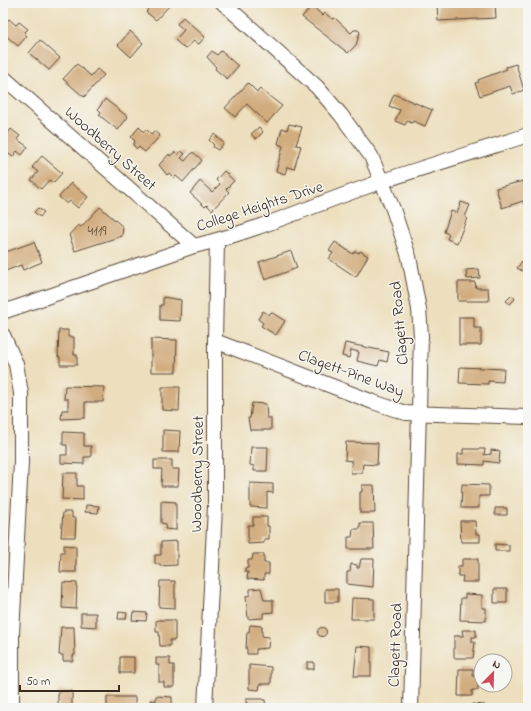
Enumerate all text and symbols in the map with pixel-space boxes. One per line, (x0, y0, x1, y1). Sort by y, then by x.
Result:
street label: Woodberry Street (59, 101, 162, 197)
street label: College Heights Drive (194, 175, 327, 239)
house number: 4119 (88, 221, 107, 242)
street label: Clagett Road (384, 280, 416, 366)
street label: Clagett-Pine Way (295, 344, 408, 404)
street label: Woodberry Street (185, 415, 211, 533)
street label: Clagett Road (383, 603, 409, 687)
north arrow (473, 653, 513, 693)
text: N (490, 656, 503, 674)
scale bar (20, 667, 119, 693)
text: 50 m (26, 673, 50, 691)

